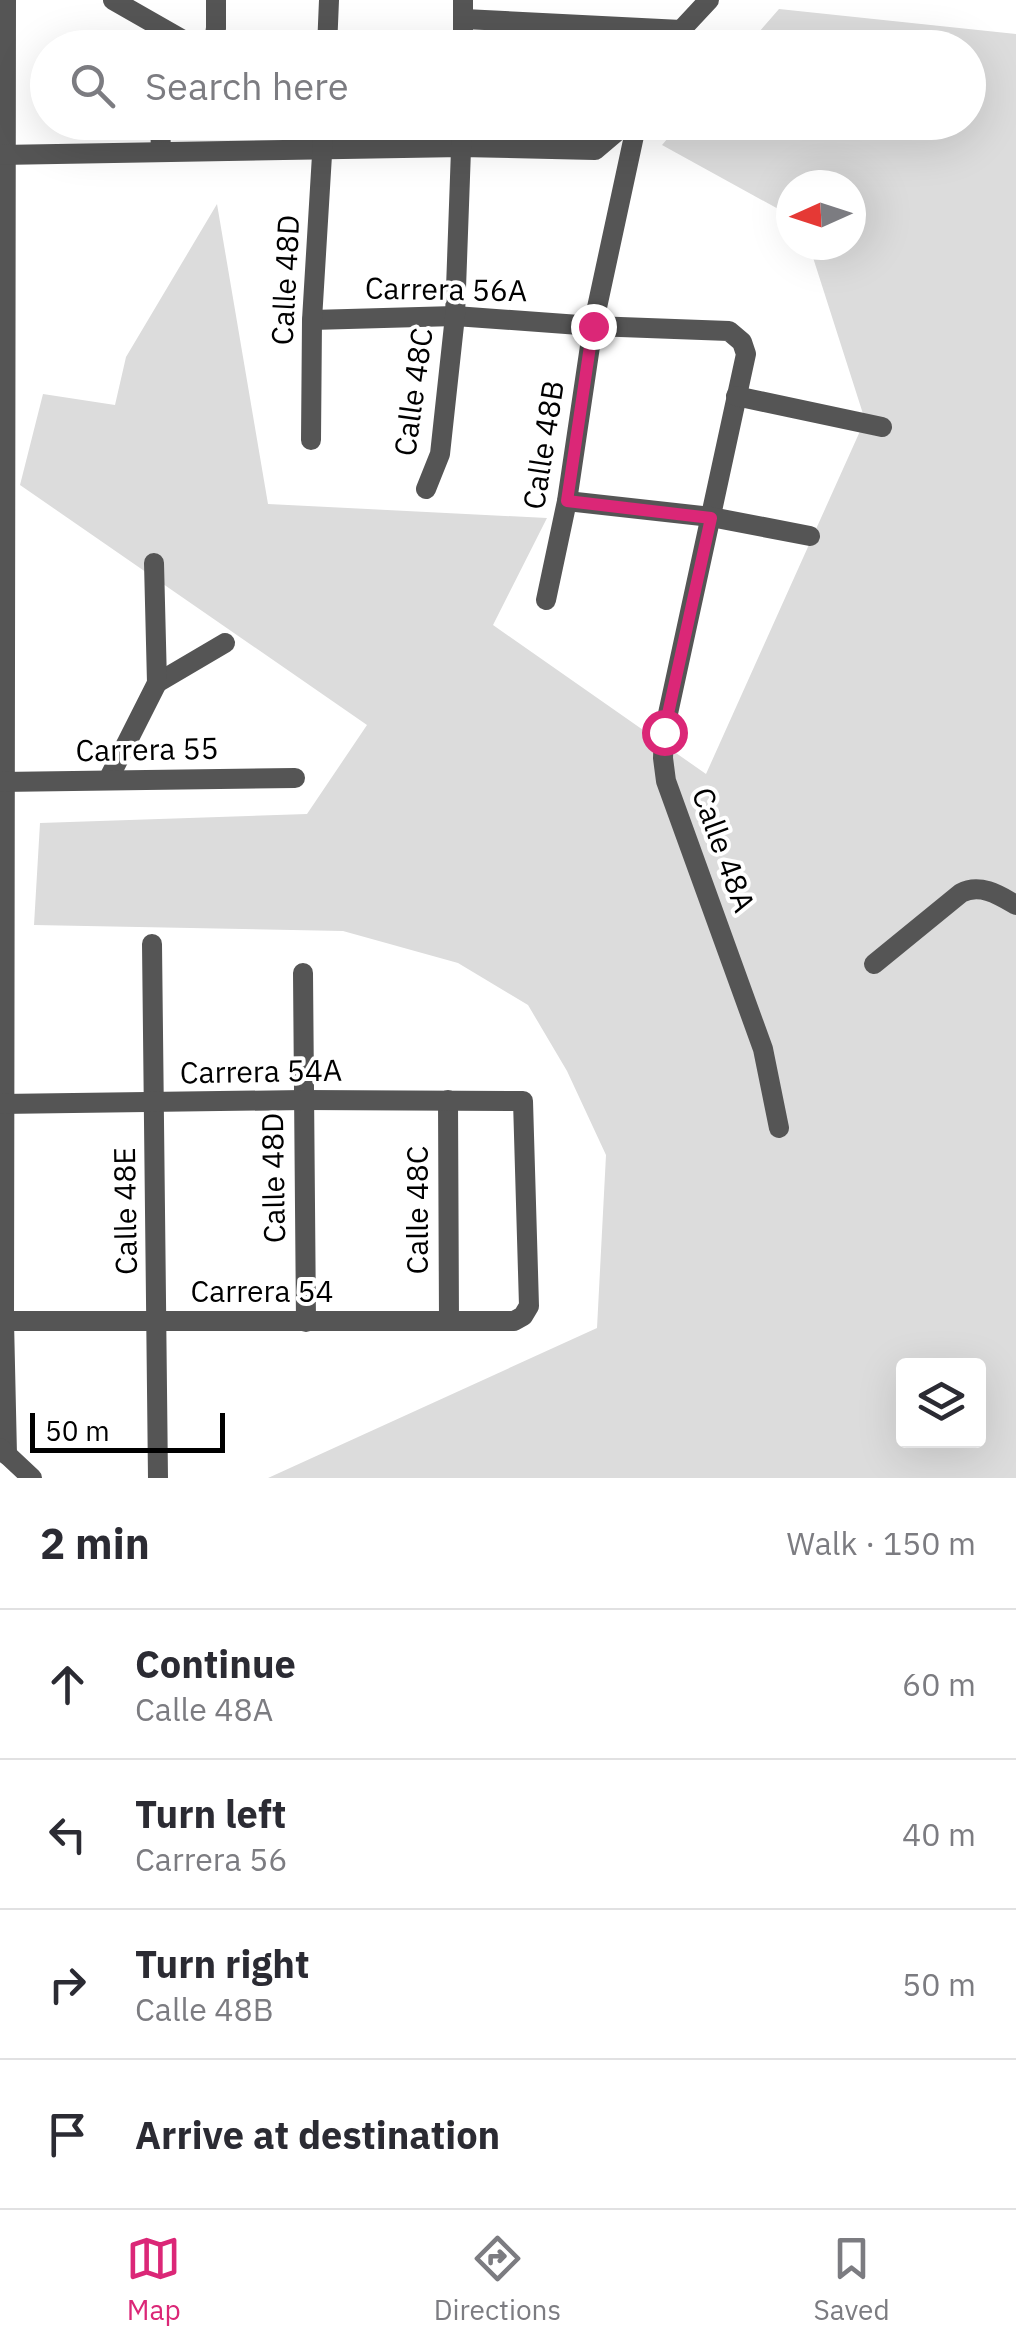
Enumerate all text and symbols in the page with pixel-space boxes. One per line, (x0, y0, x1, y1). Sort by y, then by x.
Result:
search box (30, 30, 986, 140)
icon: search (65, 58, 120, 113)
text: Search here (145, 61, 349, 110)
north arrow (776, 170, 866, 260)
street label: Calle 48D (262, 214, 307, 346)
street label: Carrera 56A (365, 268, 527, 309)
route end (571, 304, 617, 350)
street label: Calle 48C (384, 325, 441, 458)
street label: Calle 48B (513, 378, 572, 512)
route start (642, 710, 688, 756)
street label: Carrera 55 (75, 728, 219, 769)
street label: Calle 48A (684, 782, 765, 917)
street label: Carrera 54A (180, 1050, 342, 1091)
street label: Calle 48D (252, 1112, 293, 1244)
street label: Calle 48C (397, 1146, 436, 1275)
street label: Calle 48E (104, 1147, 145, 1275)
street label: Carrera 54 (191, 1271, 333, 1310)
map controls (896, 1358, 986, 1448)
button: layers (896, 1358, 986, 1448)
scale bar (30, 1408, 225, 1452)
text: 50 m (45, 1412, 110, 1449)
text: 2 min (40, 1516, 150, 1571)
text: Walk · 150 m (787, 1522, 976, 1564)
text: Continue (135, 1639, 296, 1688)
icon: ahead (40, 1657, 95, 1712)
text: 60 m (902, 1663, 976, 1705)
text: Calle 48A (135, 1688, 273, 1730)
text: Turn left (135, 1789, 286, 1838)
icon: left (40, 1807, 95, 1862)
text: 40 m (902, 1813, 976, 1855)
text: Carrera 56 (135, 1838, 288, 1880)
text: Turn right (135, 1939, 310, 1988)
icon: right (40, 1957, 95, 2012)
text: 50 m (902, 1963, 976, 2005)
text: Calle 48B (135, 1988, 274, 2030)
icon: arrive (40, 2107, 95, 2162)
text: Arrive at destination (135, 2110, 500, 2159)
tab: Map (126, 2231, 181, 2328)
tab: Directions (434, 2231, 561, 2328)
tab: Saved (814, 2231, 890, 2328)

